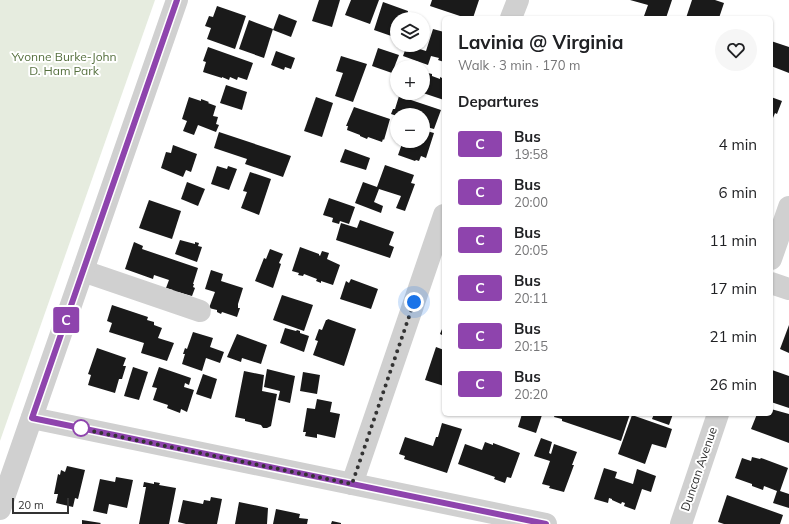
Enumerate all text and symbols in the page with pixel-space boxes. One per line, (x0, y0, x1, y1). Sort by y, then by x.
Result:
map controls (390, 12, 430, 148)
button: layers (390, 12, 430, 52)
button: heart (715, 29, 757, 71)
text: Lavinia @ Virginia (458, 30, 624, 54)
park label: Yvonne Burke-John D. Ham Park (10, 49, 117, 78)
text: Walk · 3 min · 170 m (458, 57, 580, 73)
button: + (390, 60, 430, 100)
text: Departures (458, 92, 539, 111)
button: − (390, 108, 430, 148)
text: Bus (514, 127, 541, 146)
text: C (475, 135, 485, 153)
text: 4 min (719, 135, 757, 154)
text: 19:58 (514, 146, 548, 162)
text: Bus (514, 175, 541, 194)
text: C (475, 183, 485, 201)
text: 6 min (719, 183, 757, 202)
text: 20:00 (514, 194, 548, 210)
text: Bus (514, 223, 541, 242)
text: C (475, 231, 485, 249)
text: 11 min (710, 231, 757, 250)
text: 20:05 (514, 242, 548, 258)
text: Bus (514, 271, 541, 290)
text: C (475, 279, 485, 297)
text: 17 min (710, 279, 757, 298)
text: 20:11 (514, 290, 548, 306)
your location (404, 292, 424, 312)
line badge: C (53, 307, 79, 333)
text: C (61, 311, 71, 329)
text: Bus (514, 319, 541, 338)
text: C (475, 327, 485, 345)
text: 21 min (710, 327, 757, 346)
text: 20:15 (514, 338, 548, 354)
text: Bus (514, 367, 541, 386)
text: C (475, 375, 485, 393)
text: 26 min (710, 375, 757, 394)
text: 20:20 (514, 386, 548, 402)
unlabelled marker (72, 419, 90, 437)
street label: Duncan Avenue (677, 425, 720, 513)
scale bar (12, 496, 69, 515)
text: 20 m (18, 498, 44, 512)

